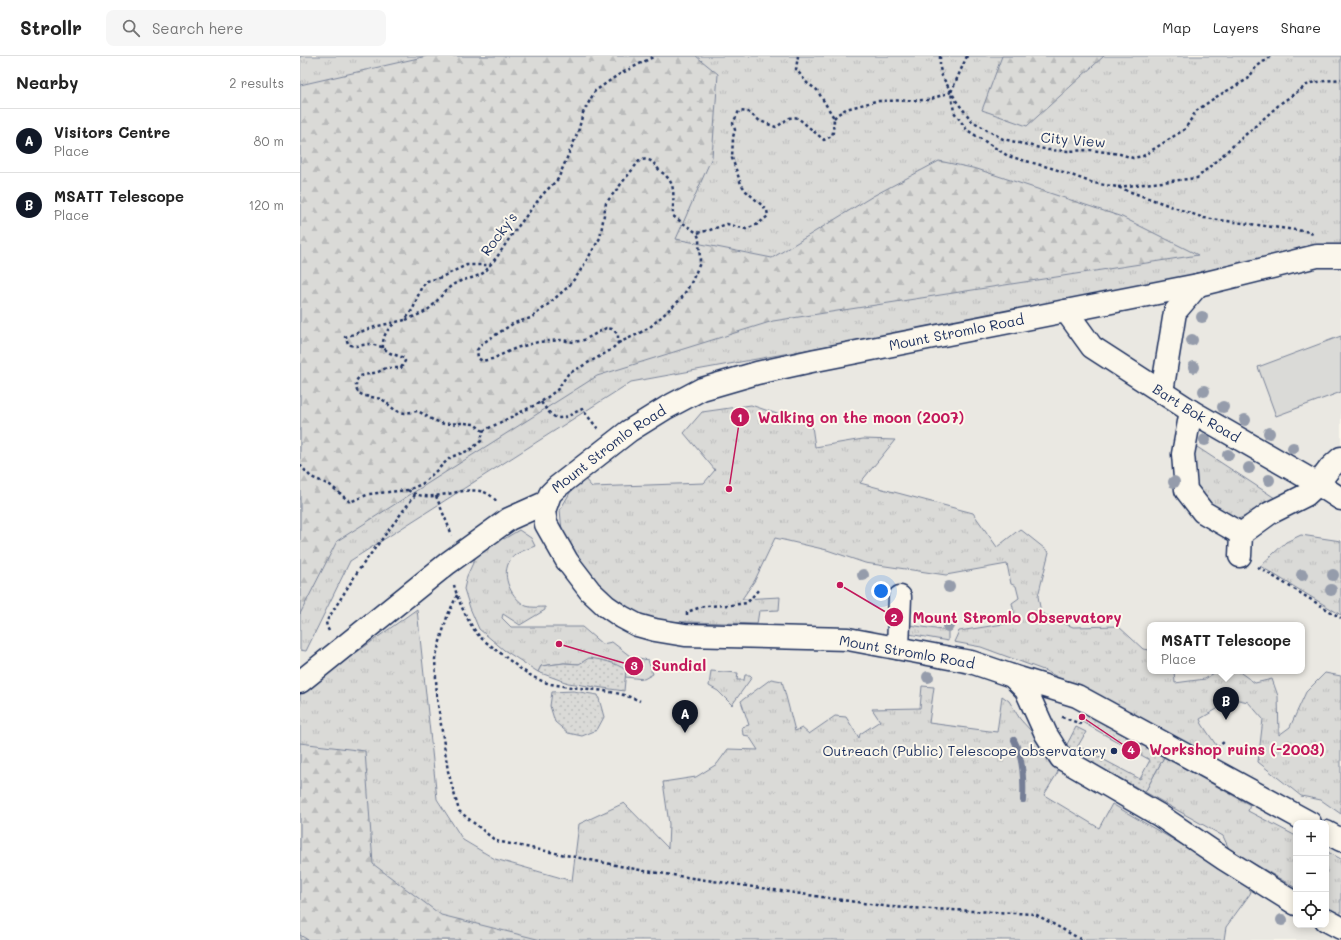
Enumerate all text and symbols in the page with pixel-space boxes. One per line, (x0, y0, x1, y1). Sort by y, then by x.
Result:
search box (106, 10, 386, 46)
text: Strollr (20, 15, 82, 40)
icon: search (120, 17, 142, 39)
text: Search here (152, 18, 243, 38)
text: Map (1162, 18, 1191, 37)
text: Layers (1213, 18, 1259, 37)
text: Share (1281, 18, 1321, 37)
text: Nearby (16, 71, 78, 93)
text: 2 results (229, 74, 284, 91)
text: Visitors Centre (54, 122, 170, 142)
street label: City View (1040, 127, 1106, 152)
text: A (24, 132, 34, 149)
text: 80 m (254, 132, 284, 149)
text: Place (54, 142, 89, 159)
text: MSATT Telescope (54, 186, 184, 206)
text: B (25, 196, 33, 213)
text: 120 m (248, 196, 284, 213)
text: Place (54, 206, 89, 223)
street label: Rocky's (476, 208, 521, 259)
street label: Mount Stromlo Road (887, 309, 1026, 355)
street label: Bart Bok Road (1149, 379, 1244, 446)
street label: Mount Stromlo Road (547, 400, 669, 497)
callout: Walking on the moon (2007) (730, 404, 973, 431)
text: Walking on the moon (2007) (758, 407, 964, 427)
text: 1 (737, 409, 743, 425)
your location (871, 581, 891, 601)
callout: Mount Stromlo Observatory (884, 604, 1129, 631)
text: Mount Stromlo Observatory (912, 607, 1122, 627)
text: 2 (891, 609, 898, 625)
popup (1147, 622, 1305, 674)
street label: Mount Stromlo Road (838, 630, 976, 673)
text: MSATT Telescope (1161, 630, 1291, 650)
text: Place (1161, 650, 1196, 667)
callout: Sundial (624, 653, 715, 680)
text: Sundial (652, 655, 706, 675)
text: 3 (630, 657, 638, 673)
pin: B (1213, 687, 1239, 720)
pin: A (672, 700, 698, 733)
callout: Workshop ruins (-2003) (1121, 736, 1332, 763)
text: Workshop ruins (-2003) (1149, 739, 1325, 759)
place label: Outreach (Public) Telescope observatory (823, 741, 1106, 760)
text: 4 (1127, 741, 1135, 757)
marker: Outreach (Public) Telescope observatory (1109, 746, 1119, 756)
map controls (1293, 820, 1329, 928)
button: + (1293, 820, 1329, 856)
button: − (1293, 856, 1329, 892)
button: locate (1293, 892, 1329, 928)

